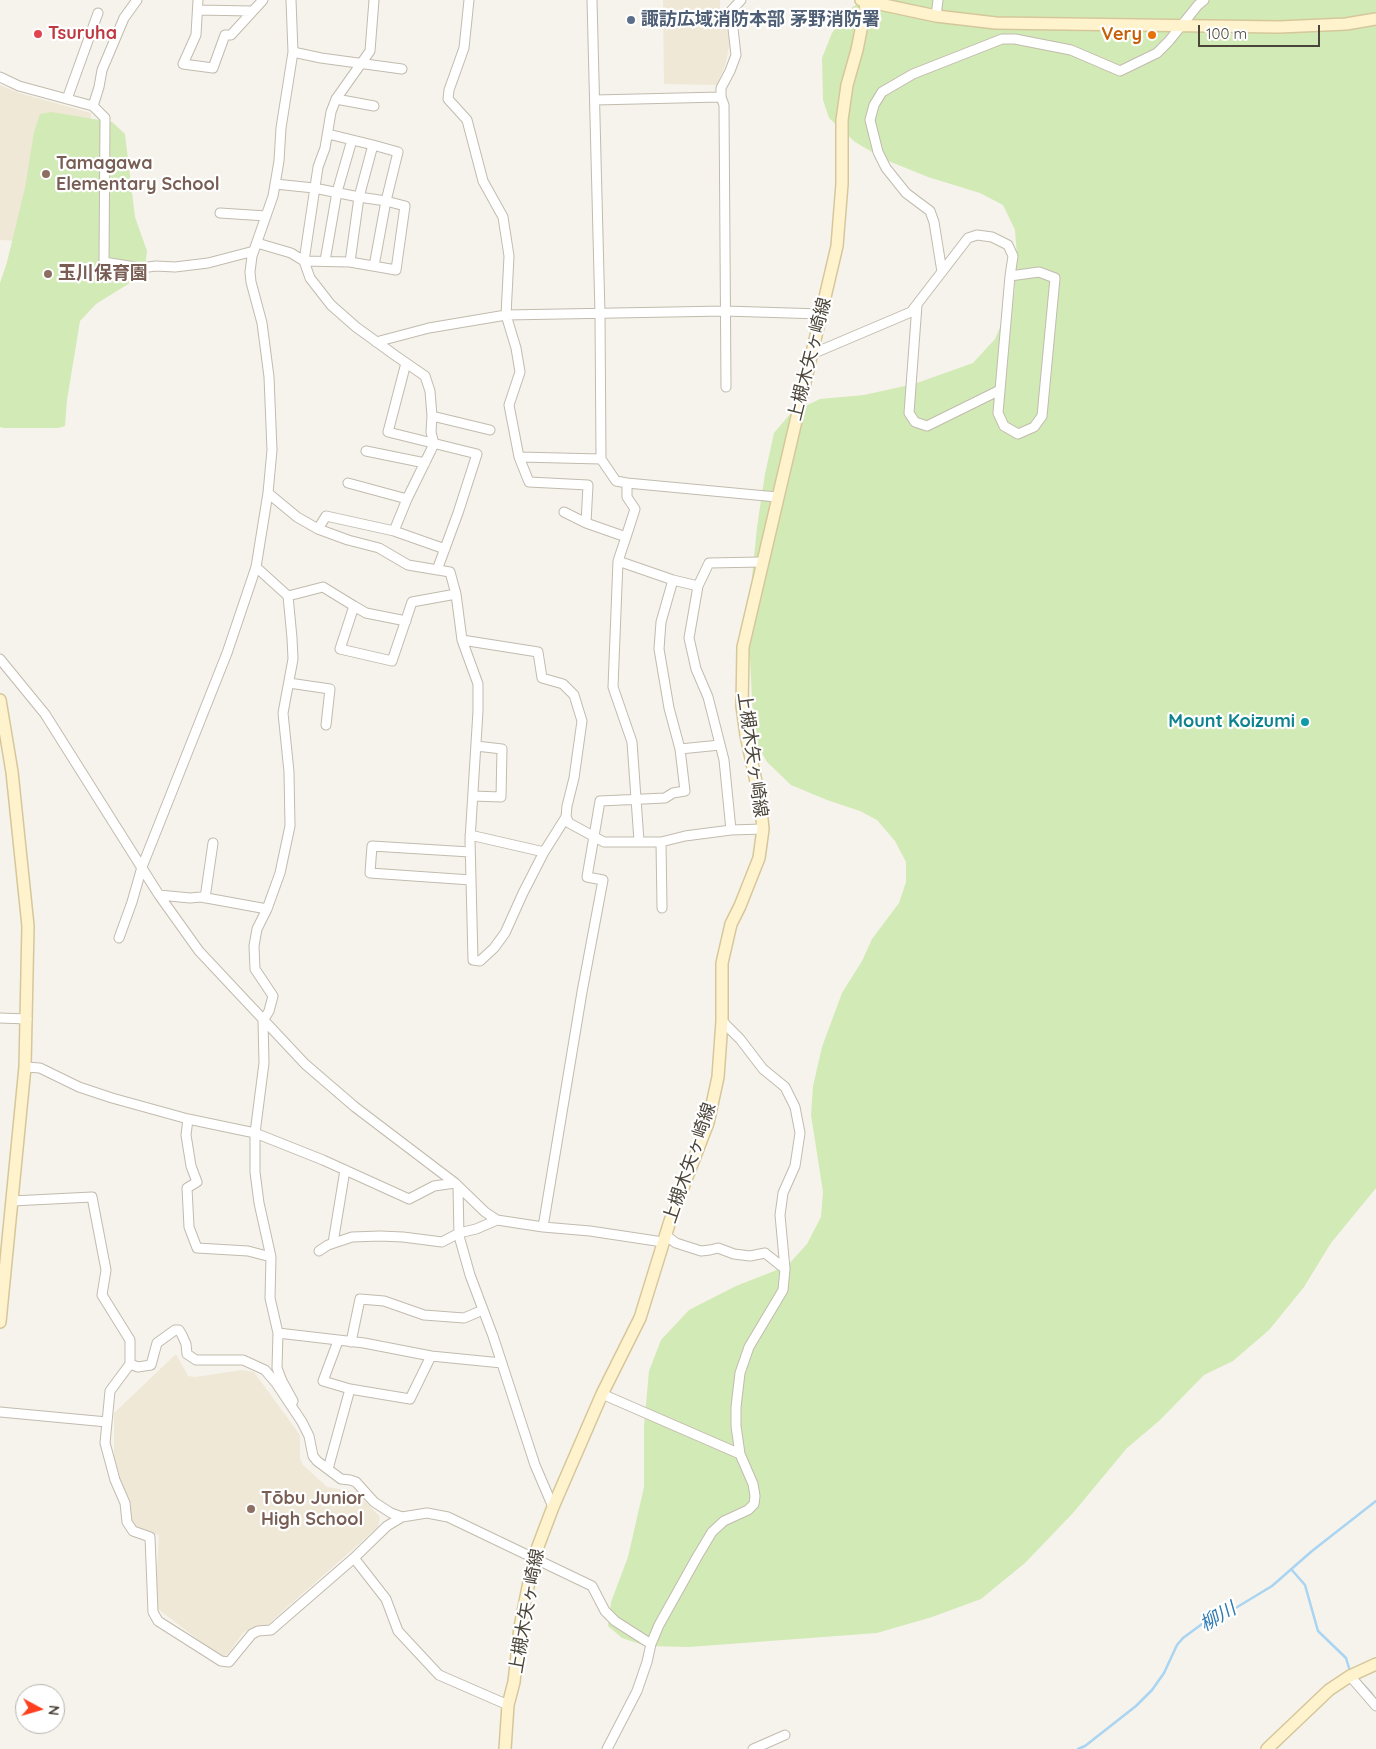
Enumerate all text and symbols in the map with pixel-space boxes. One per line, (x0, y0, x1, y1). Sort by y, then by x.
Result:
place label: 諏訪広域消防本部 茅野消防署 (641, 9, 880, 31)
marker: 諏訪広域消防本部 茅野消防署 (625, 14, 637, 26)
scale bar (1201, 15, 1324, 47)
place label: Tsuruha (48, 23, 117, 45)
place label: Very (1101, 24, 1142, 46)
text: 100 m (1206, 24, 1247, 43)
marker: Tsuruha (32, 28, 44, 40)
marker: Very (1146, 29, 1158, 41)
place label: Tamagawa Elementary School (56, 153, 220, 195)
marker: Tamagawa Elementary School (40, 168, 52, 180)
place label: 玉川保育園 (58, 263, 148, 285)
marker: 玉川保育園 (42, 268, 54, 280)
street label: 上槻木矢ヶ崎線 (784, 295, 836, 423)
street label: 上槻木矢ヶ崎線 (733, 691, 771, 819)
place label: Mount Koizumi (1168, 711, 1295, 733)
marker: Mount Koizumi (1299, 716, 1311, 728)
street label: 上槻木矢ヶ崎線 (659, 1100, 721, 1226)
place label: Tōbu Junior High School (261, 1488, 365, 1530)
marker: Tōbu Junior High School (245, 1503, 257, 1515)
street label: 上槻木矢ヶ崎線 (505, 1547, 549, 1675)
water label: 柳川 (1196, 1598, 1240, 1636)
north arrow (15, 1684, 65, 1734)
text: N (44, 1704, 63, 1717)

